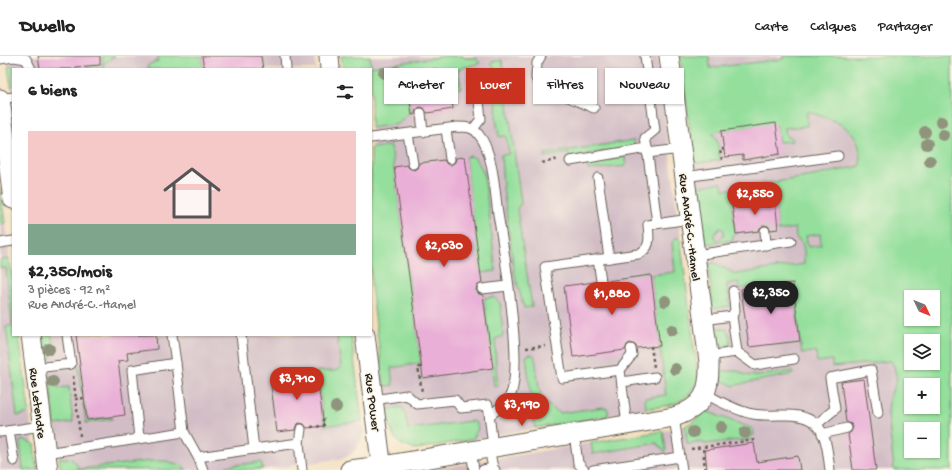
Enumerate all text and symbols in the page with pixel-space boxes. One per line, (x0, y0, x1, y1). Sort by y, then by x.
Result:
text: Dwello (20, 16, 75, 39)
text: Carte (755, 19, 788, 36)
text: Calques (810, 19, 856, 36)
text: Partager (878, 19, 932, 36)
chip: Acheter (384, 68, 458, 104)
chip: Louer (466, 68, 525, 104)
chip: Filtres (533, 68, 597, 104)
chip: Nouveau (605, 68, 684, 104)
icon: filters (334, 81, 356, 103)
text: 6 biens (28, 82, 76, 102)
icon: home (156, 157, 228, 229)
street label: Rue André-C.-Hamel (674, 173, 703, 282)
pin: $2,550 (722, 182, 788, 216)
text: $2,550 (736, 187, 774, 202)
pin: $2,030 (411, 234, 477, 268)
text: $2,030 (425, 239, 463, 254)
text: $2,350/mois (28, 263, 112, 283)
pin: $2,350 (738, 281, 804, 315)
pin: $1,880 (579, 282, 645, 316)
text: 3 pièces · 92 m² (28, 283, 110, 298)
text: $2,350 (752, 286, 790, 301)
text: $1,880 (594, 287, 630, 302)
north arrow (904, 290, 940, 326)
map controls (904, 290, 940, 458)
text: Rue André-C.-Hamel (28, 298, 136, 313)
button: layers (904, 334, 940, 370)
street label: Rue Letendre (25, 367, 48, 440)
pin: $3,710 (264, 367, 330, 401)
text: $3,710 (279, 372, 315, 387)
street label: Rue Power (361, 373, 383, 433)
button: + (904, 378, 940, 414)
pin: $3,190 (489, 393, 555, 427)
text: $3,190 (504, 398, 540, 413)
button: − (904, 422, 940, 458)

